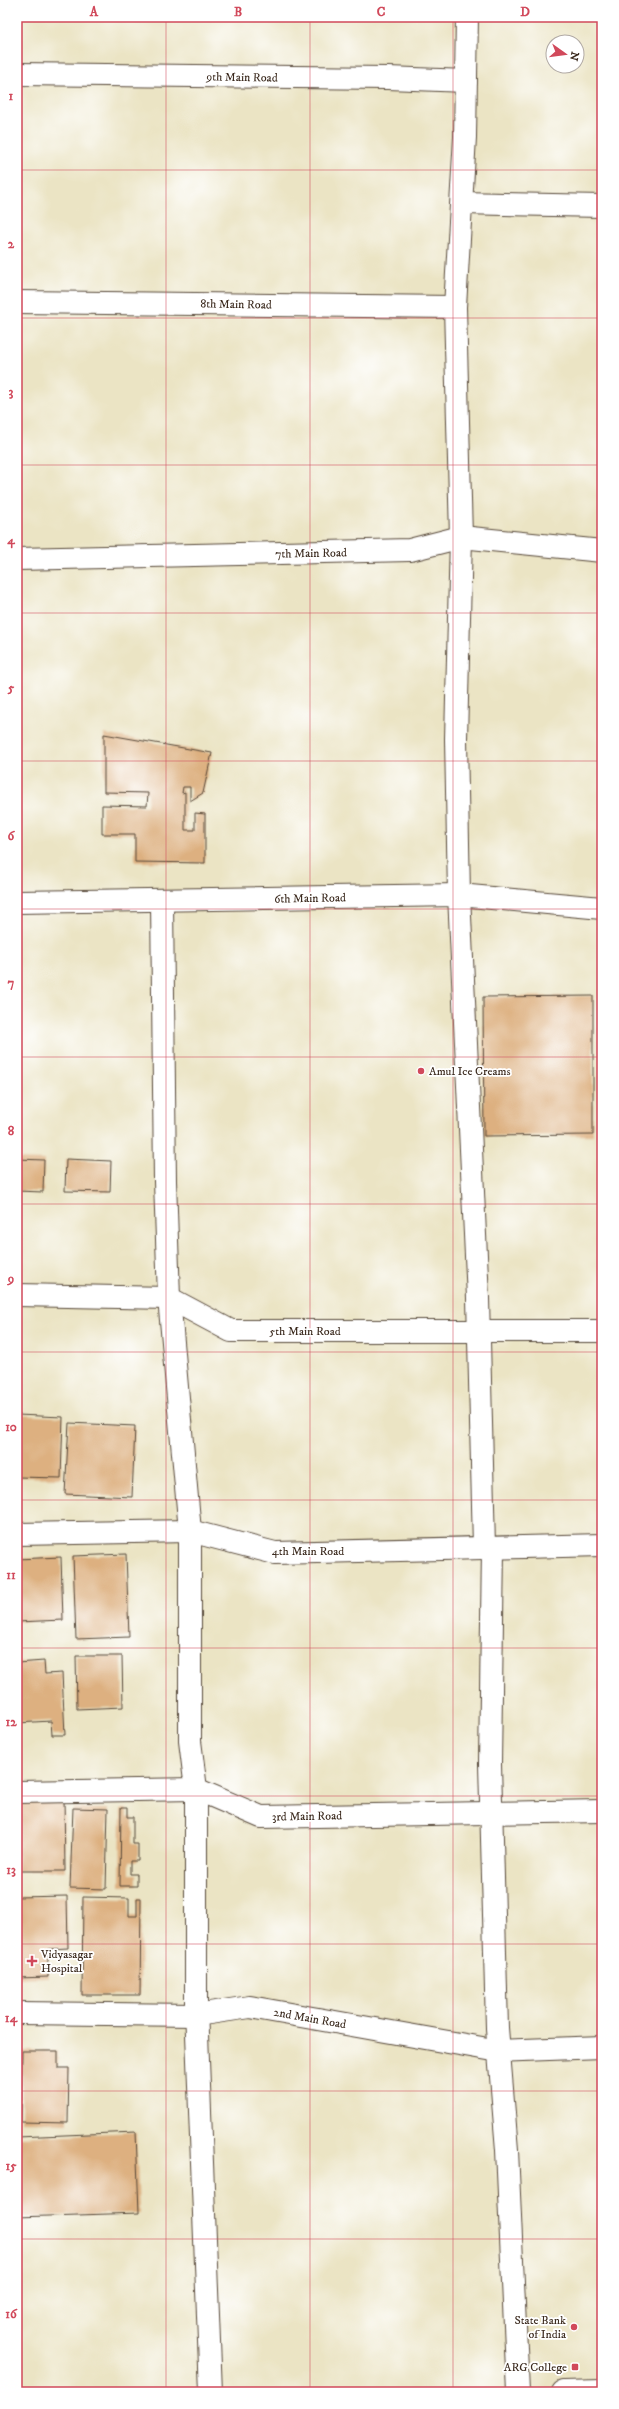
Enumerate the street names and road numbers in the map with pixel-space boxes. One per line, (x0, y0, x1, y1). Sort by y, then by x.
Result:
street label: 9th Main Road (205, 69, 278, 86)
street label: 8th Main Road (200, 296, 272, 313)
street label: 7th Main Road (275, 545, 347, 562)
street label: 6th Main Road (274, 890, 346, 907)
street label: 5th Main Road (269, 1324, 341, 1339)
street label: 4th Main Road (272, 1544, 344, 1559)
street label: 3rd Main Road (272, 1808, 342, 1825)
street label: 2nd Main Road (272, 2005, 347, 2032)

